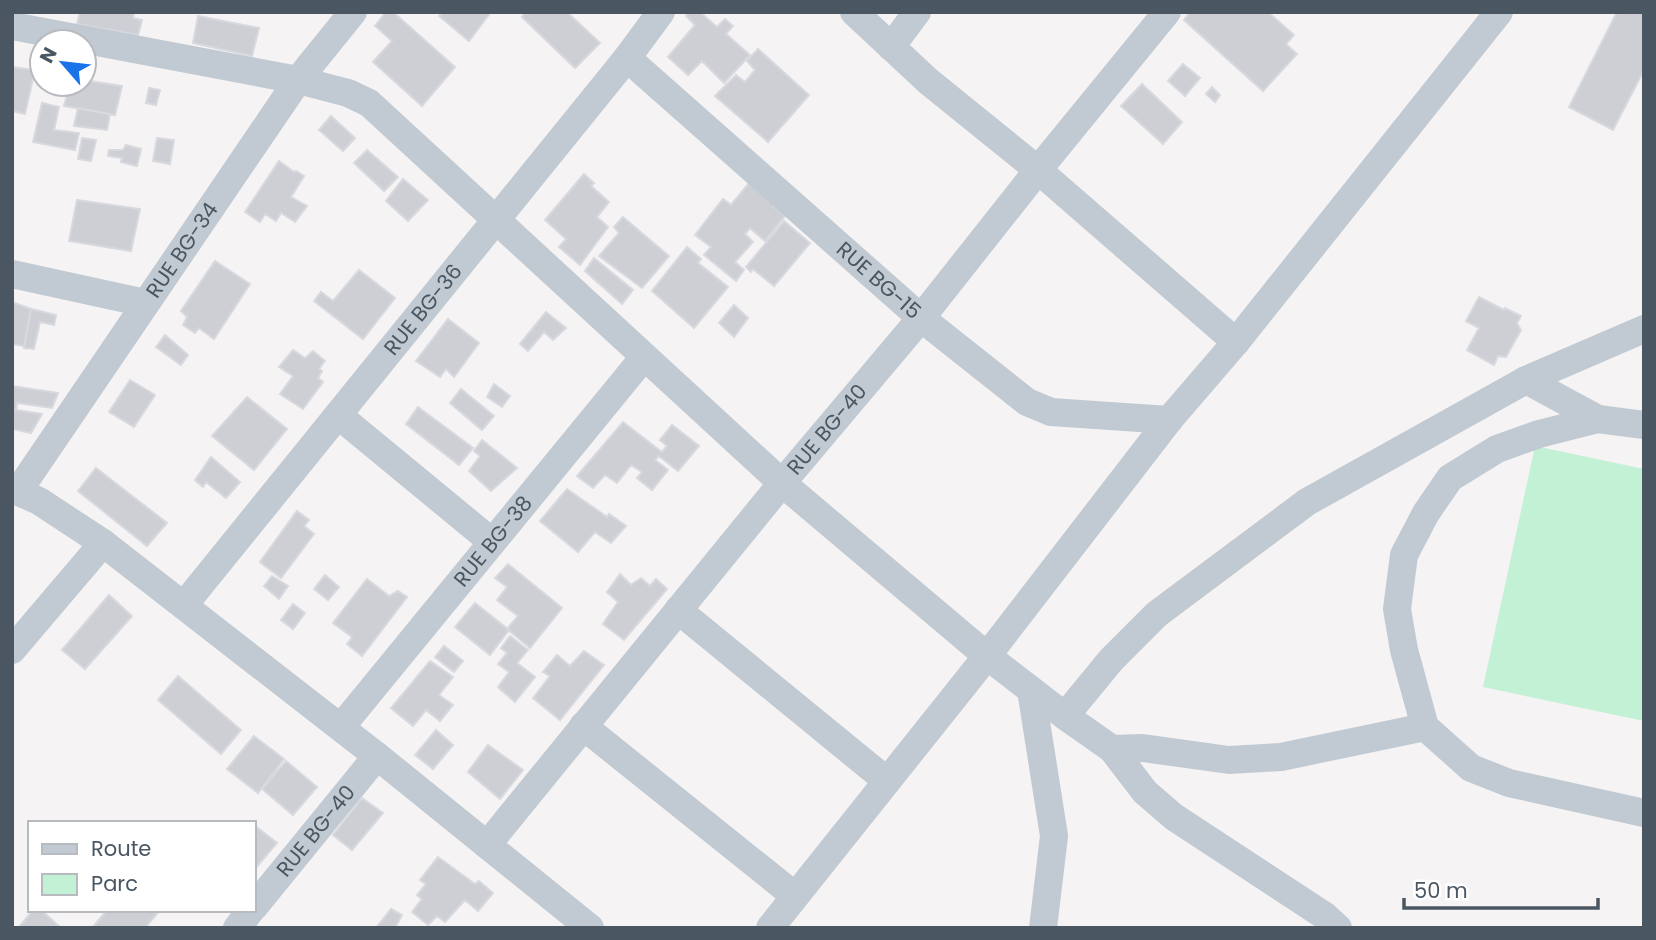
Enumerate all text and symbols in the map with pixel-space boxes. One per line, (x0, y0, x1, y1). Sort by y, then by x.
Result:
north arrow (28, 28, 98, 98)
text: N (33, 43, 64, 68)
street label: RUE BG-34 (139, 196, 225, 303)
street label: RUE BG-15 (830, 235, 928, 326)
street label: RUE BG-36 (377, 258, 469, 361)
street label: RUE BG-40 (780, 377, 873, 481)
street label: RUE BG-38 (447, 489, 539, 593)
street label: RUE BG-40 (269, 779, 362, 883)
legend (28, 821, 256, 912)
text: Route (91, 834, 151, 863)
scale bar (1404, 866, 1598, 910)
text: Parc (91, 869, 138, 898)
text: 50 m (1414, 876, 1468, 905)

